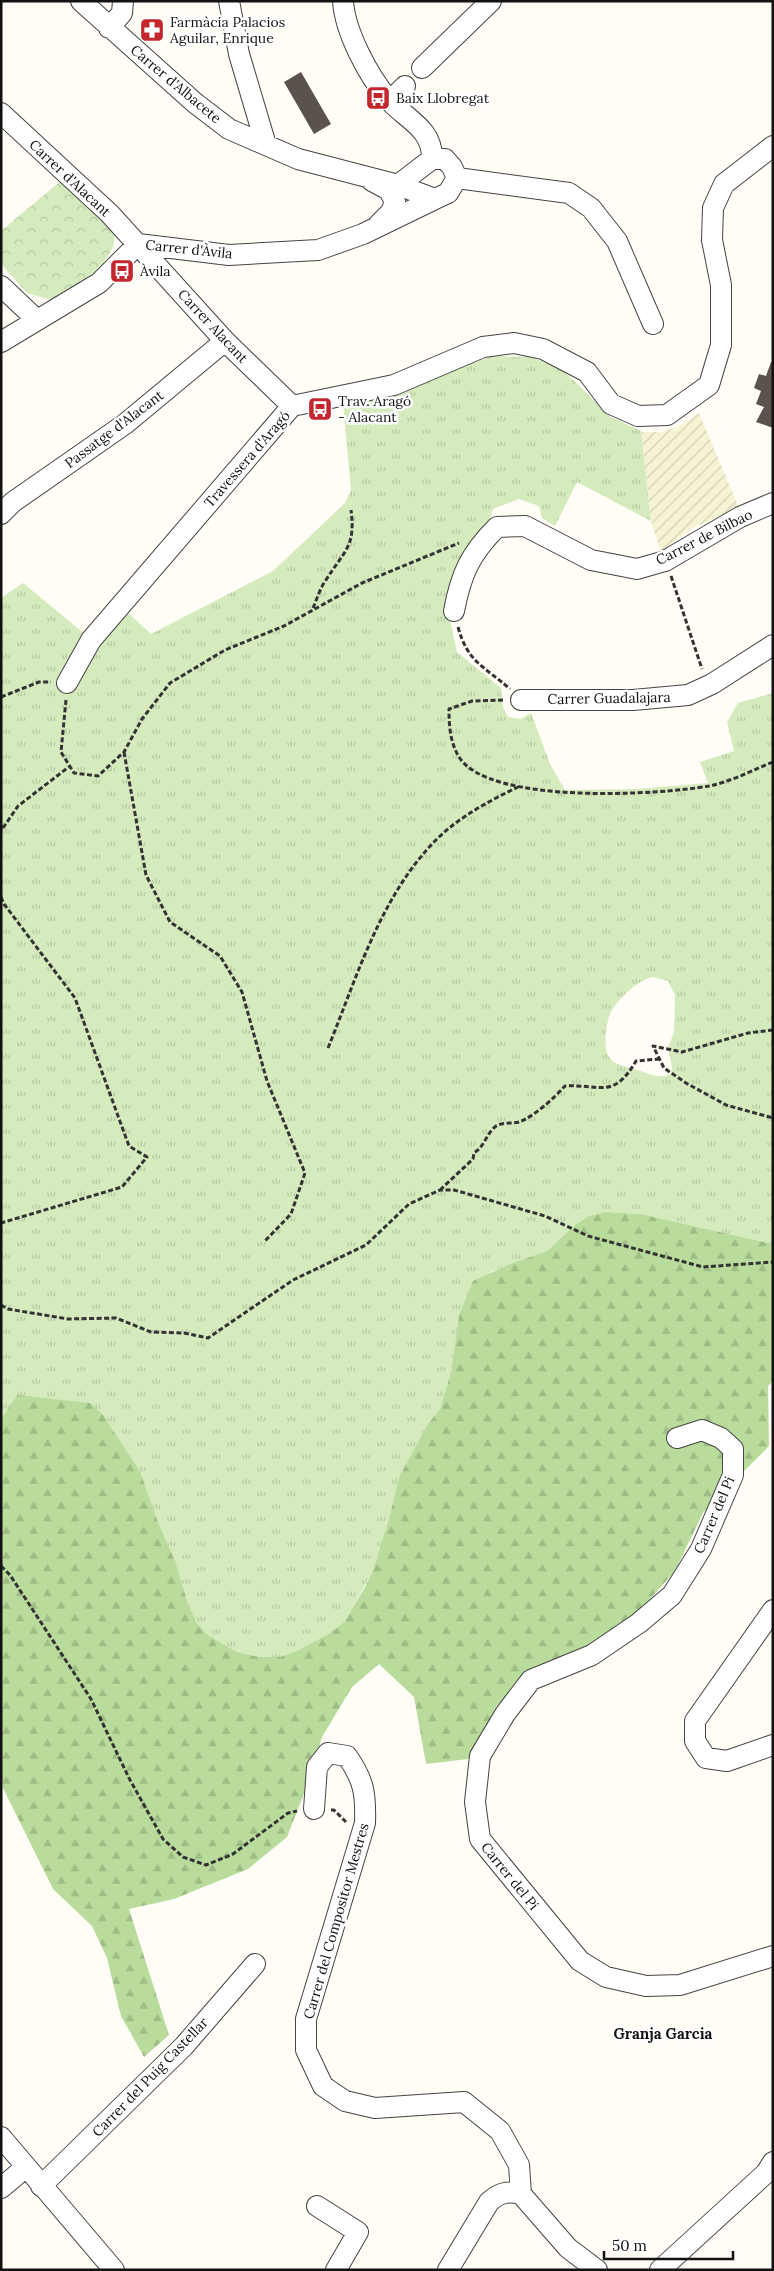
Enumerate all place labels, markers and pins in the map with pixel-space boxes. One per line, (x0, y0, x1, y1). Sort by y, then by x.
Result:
place label: Farmàcia Palacios Aguilar, Enrique (169, 13, 285, 47)
pharmacy icon: Farmàcia Palacios Aguilar, Enrique (139, 17, 165, 43)
bus stop icon: Baix Llobregat (365, 85, 391, 111)
place label: Baix Llobregat (396, 89, 490, 107)
bus stop icon: Àvila (109, 258, 135, 284)
place label: Àvila (139, 262, 171, 280)
place label: Trav. Aragó - Alacant (338, 392, 411, 426)
bus stop icon: Trav. Aragó - Alacant (307, 396, 333, 422)

